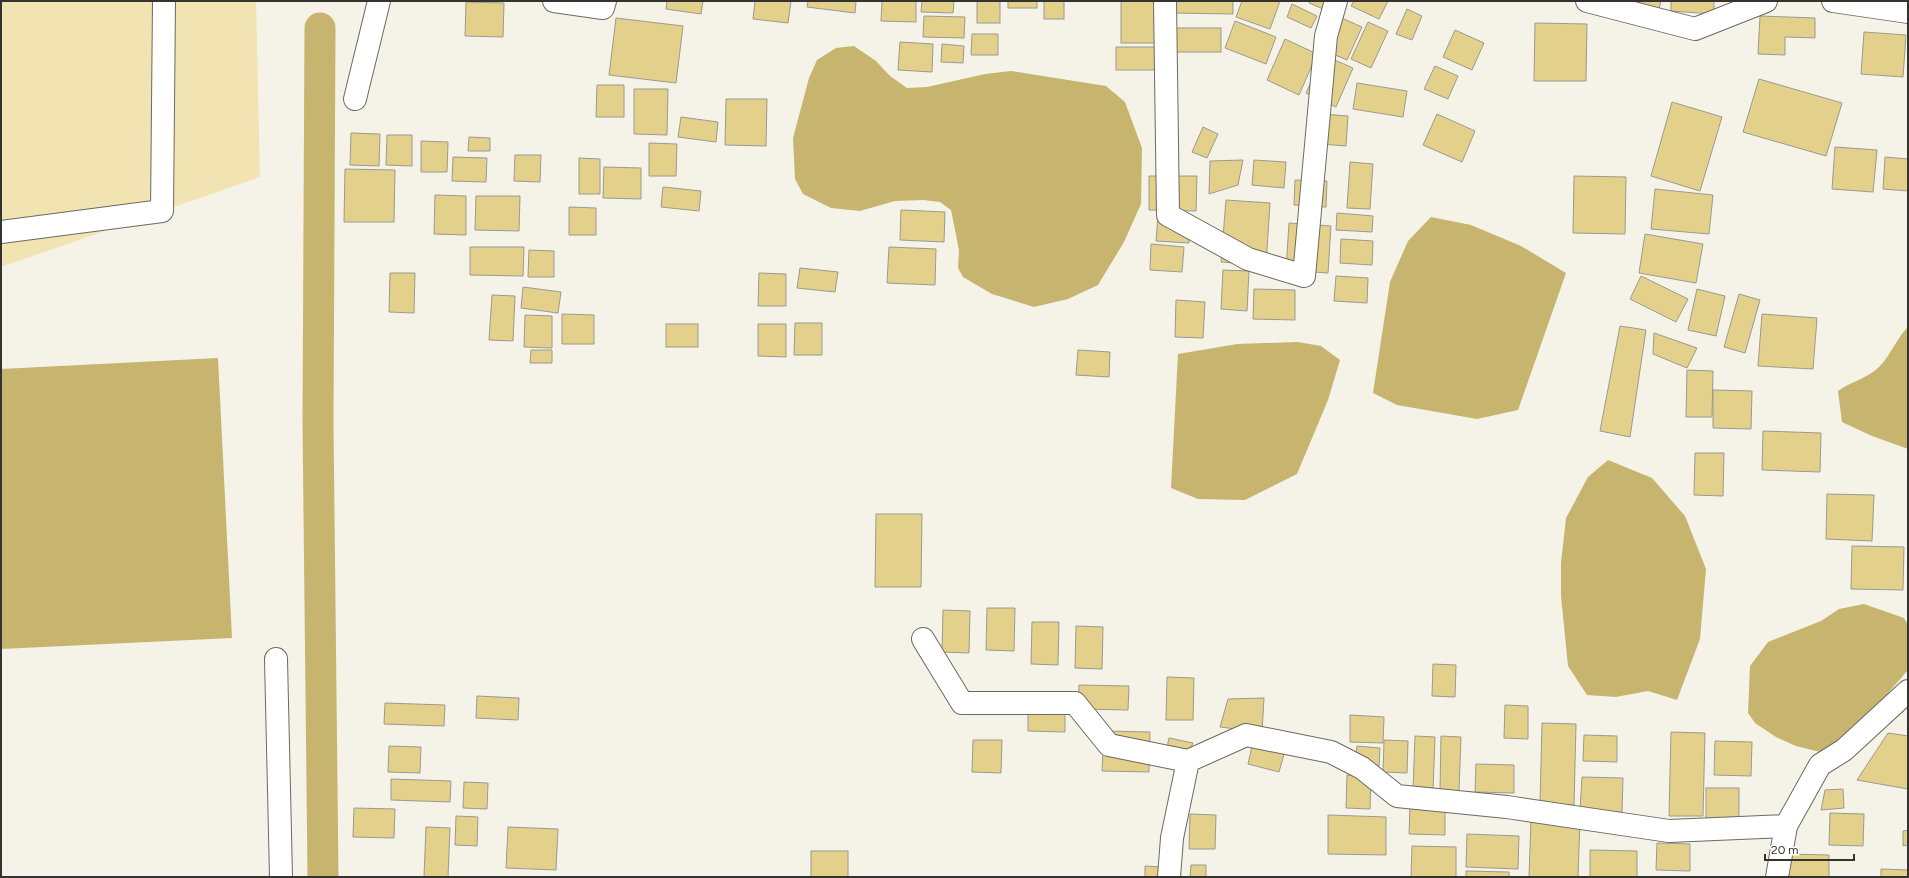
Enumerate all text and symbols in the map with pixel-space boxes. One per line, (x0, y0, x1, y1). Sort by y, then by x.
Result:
scale bar (1765, 836, 1854, 862)
text: 20 m (1771, 843, 1799, 857)

